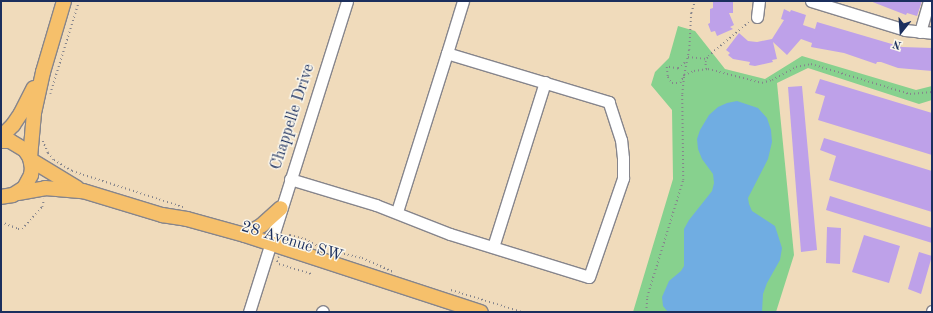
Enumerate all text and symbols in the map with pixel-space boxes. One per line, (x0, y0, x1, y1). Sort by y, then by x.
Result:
north arrow (881, 12, 921, 52)
text: N (892, 37, 903, 50)
street label: Chappelle Drive (267, 62, 319, 172)
street label: 28 Avenue SW (239, 217, 345, 267)

